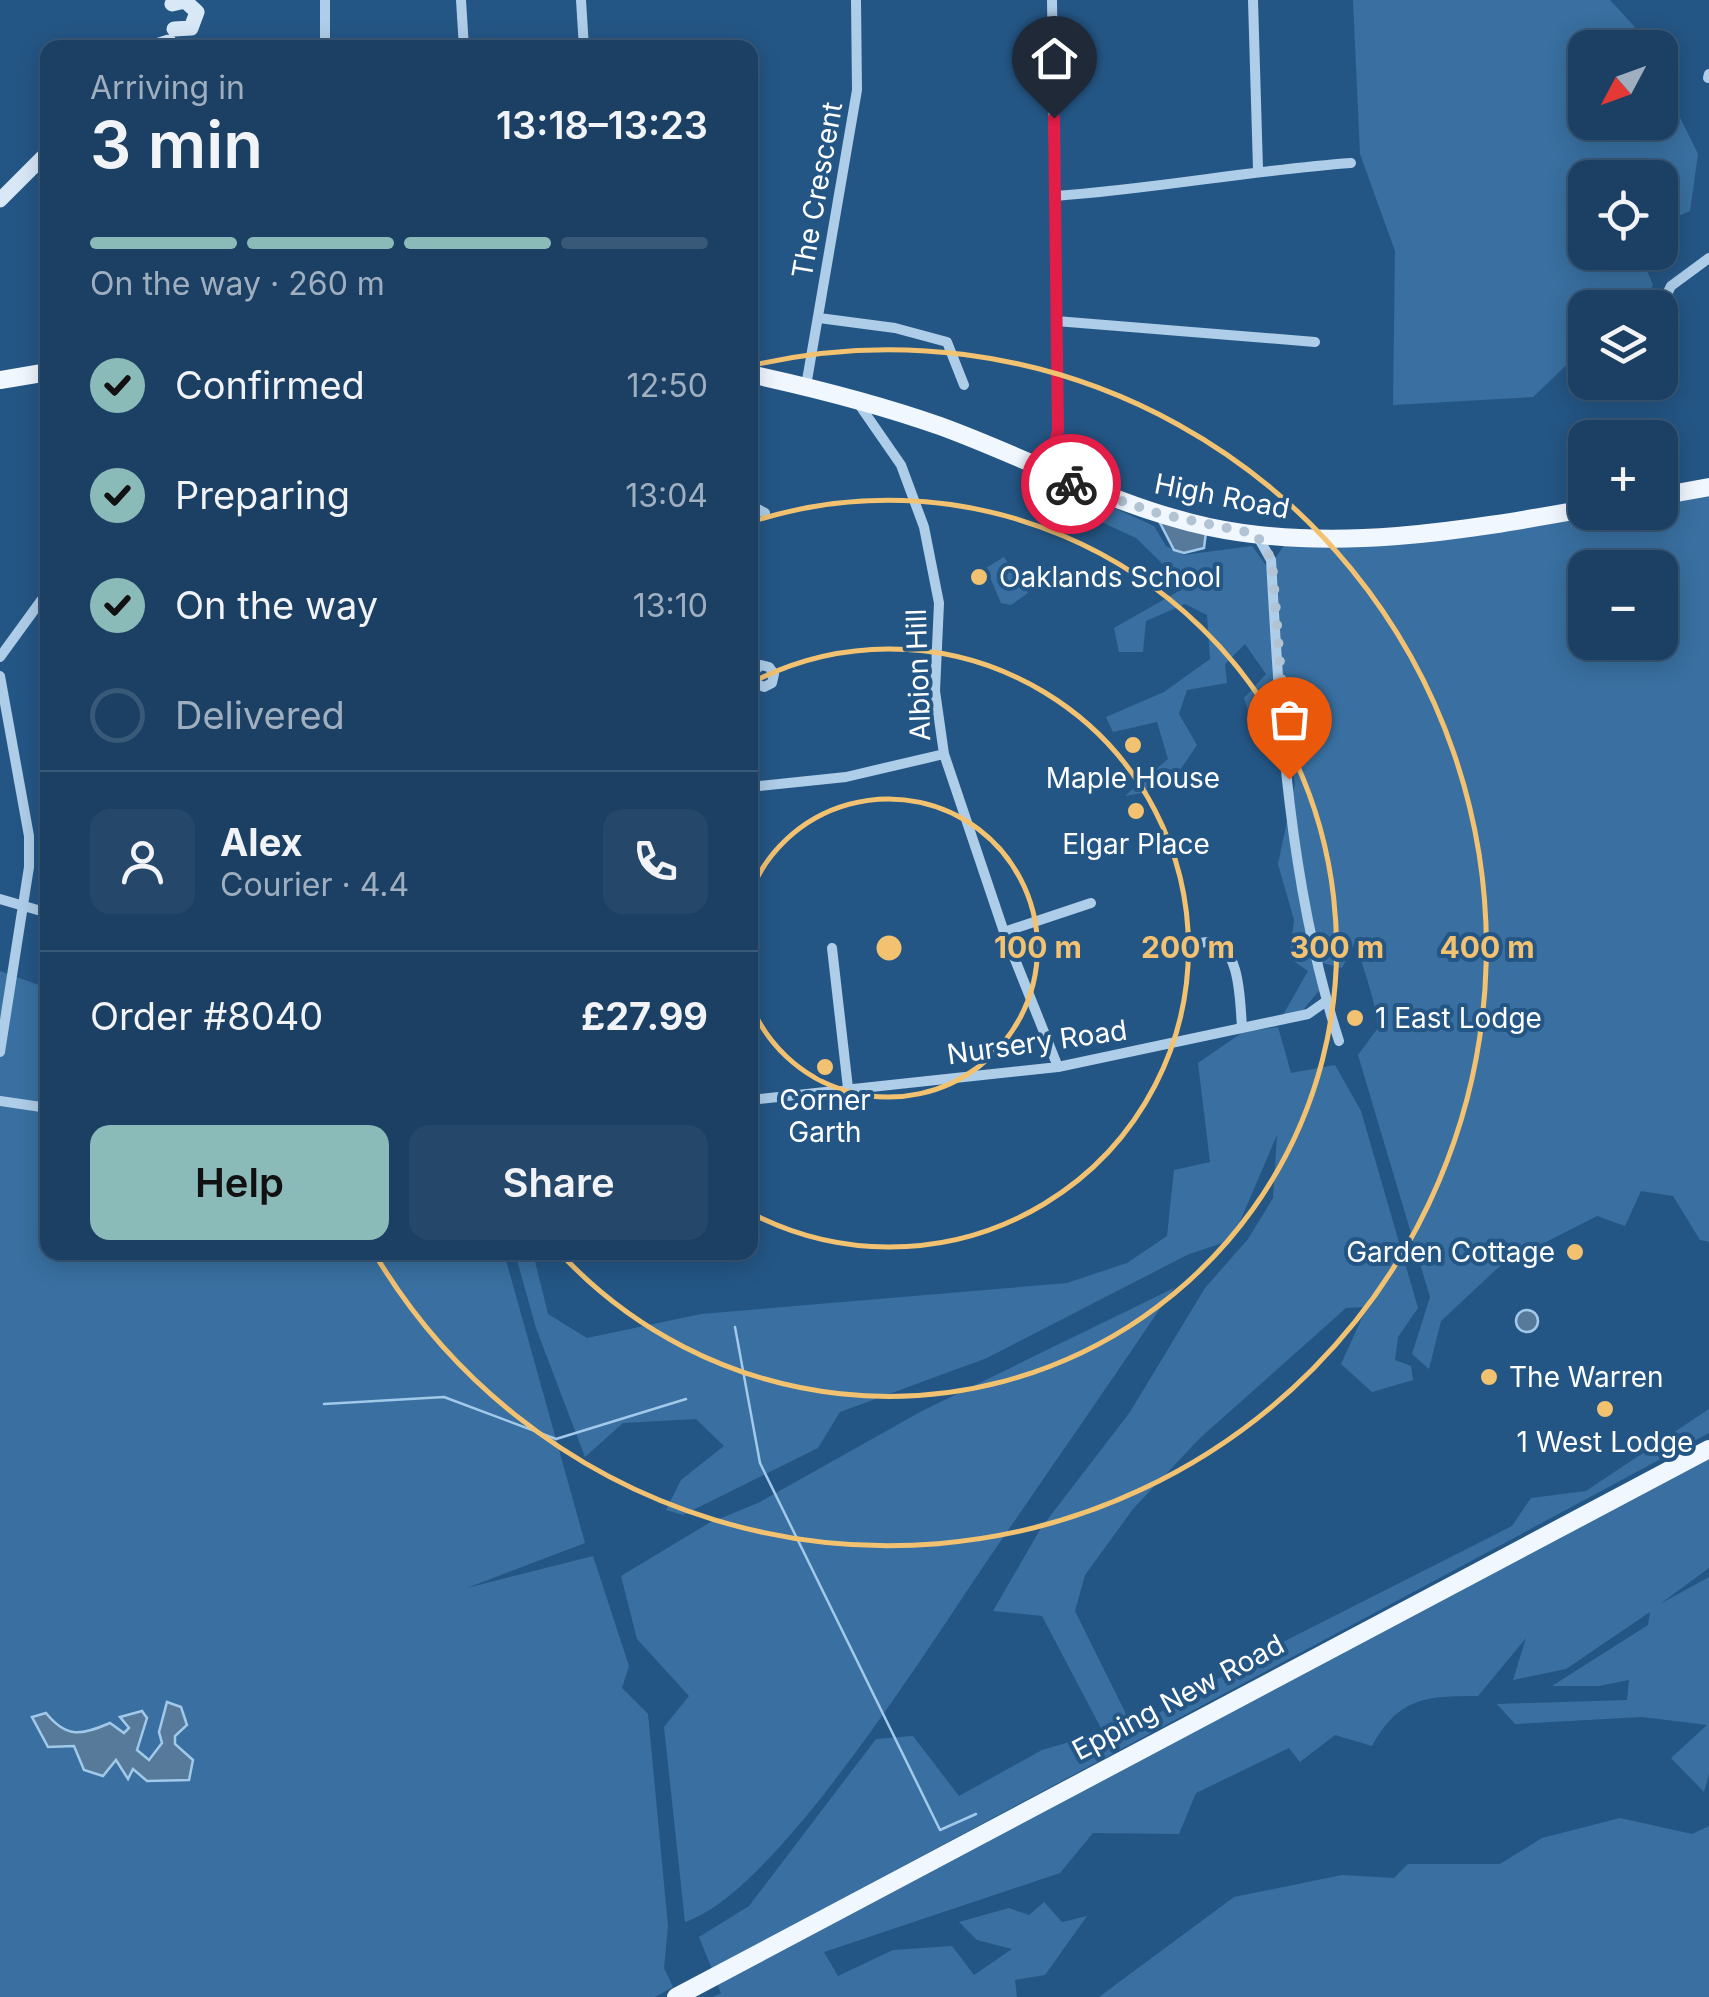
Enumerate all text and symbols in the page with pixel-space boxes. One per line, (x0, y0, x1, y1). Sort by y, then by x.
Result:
pin (1012, 16, 1097, 119)
north arrow (1568, 30, 1678, 140)
map controls (1568, 30, 1678, 660)
icon: home (1027, 31, 1082, 86)
text: Arriving in (90, 68, 245, 107)
street label: The Crescent (785, 99, 849, 281)
text: 13:18–13:23 (496, 102, 708, 148)
text: 3 min (90, 105, 263, 184)
button: locate (1568, 160, 1678, 270)
text: On the way · 260 m (90, 264, 385, 303)
button: layers (1568, 290, 1678, 400)
icon: check (90, 358, 145, 413)
text: Confirmed (175, 362, 365, 408)
text: 12:50 (627, 366, 708, 405)
button: + (1568, 420, 1678, 530)
courier (1021, 434, 1121, 534)
icon: bike (1044, 457, 1099, 512)
street label: High Road (1152, 466, 1292, 526)
icon: check (90, 468, 145, 523)
text: Preparing (175, 472, 350, 518)
text: 13:04 (625, 476, 708, 515)
button: − (1568, 550, 1678, 660)
place label: Oaklands School (999, 560, 1221, 594)
marker: Oaklands School (968, 566, 990, 588)
icon: check (90, 578, 145, 633)
text: On the way (175, 582, 378, 628)
text: 13:10 (633, 586, 708, 625)
street label: Albion Hill (899, 608, 937, 742)
pin (1247, 677, 1332, 780)
text: Delivered (175, 692, 345, 738)
icon: bag (1262, 692, 1317, 747)
marker: Maple House (1122, 734, 1144, 756)
place label: Maple House (1046, 761, 1220, 795)
marker: Elgar Place (1125, 800, 1147, 822)
button: person (90, 809, 195, 914)
button: phone (603, 809, 708, 914)
text: Alex (220, 819, 303, 865)
place label: Elgar Place (1062, 827, 1210, 861)
text: Courier · 4.4 (220, 865, 409, 904)
text: 100 m (994, 929, 1082, 965)
text: 200 m (1141, 929, 1235, 965)
text: 300 m (1290, 929, 1384, 965)
text: 400 m (1439, 929, 1535, 965)
centre of rings (871, 930, 907, 966)
text: Order #8040 (90, 993, 323, 1039)
text: £27.99 (581, 993, 708, 1039)
place label: 1 East Lodge (1375, 1001, 1542, 1035)
marker: 1 East Lodge (1344, 1007, 1366, 1029)
street label: Nursery Road (945, 1013, 1129, 1071)
marker: Corner Garth (814, 1056, 836, 1078)
place label: Corner Garth (779, 1083, 871, 1149)
button: Help (90, 1125, 389, 1240)
button: Share (409, 1125, 708, 1240)
place label: Garden Cottage (1346, 1235, 1555, 1269)
marker: Garden Cottage (1564, 1241, 1586, 1263)
place label: The Warren (1509, 1360, 1664, 1394)
marker: The Warren (1478, 1366, 1500, 1388)
marker: 1 West Lodge (1594, 1398, 1616, 1420)
place label: 1 West Lodge (1517, 1425, 1693, 1459)
street label: Epping New Road (1066, 1627, 1290, 1767)

